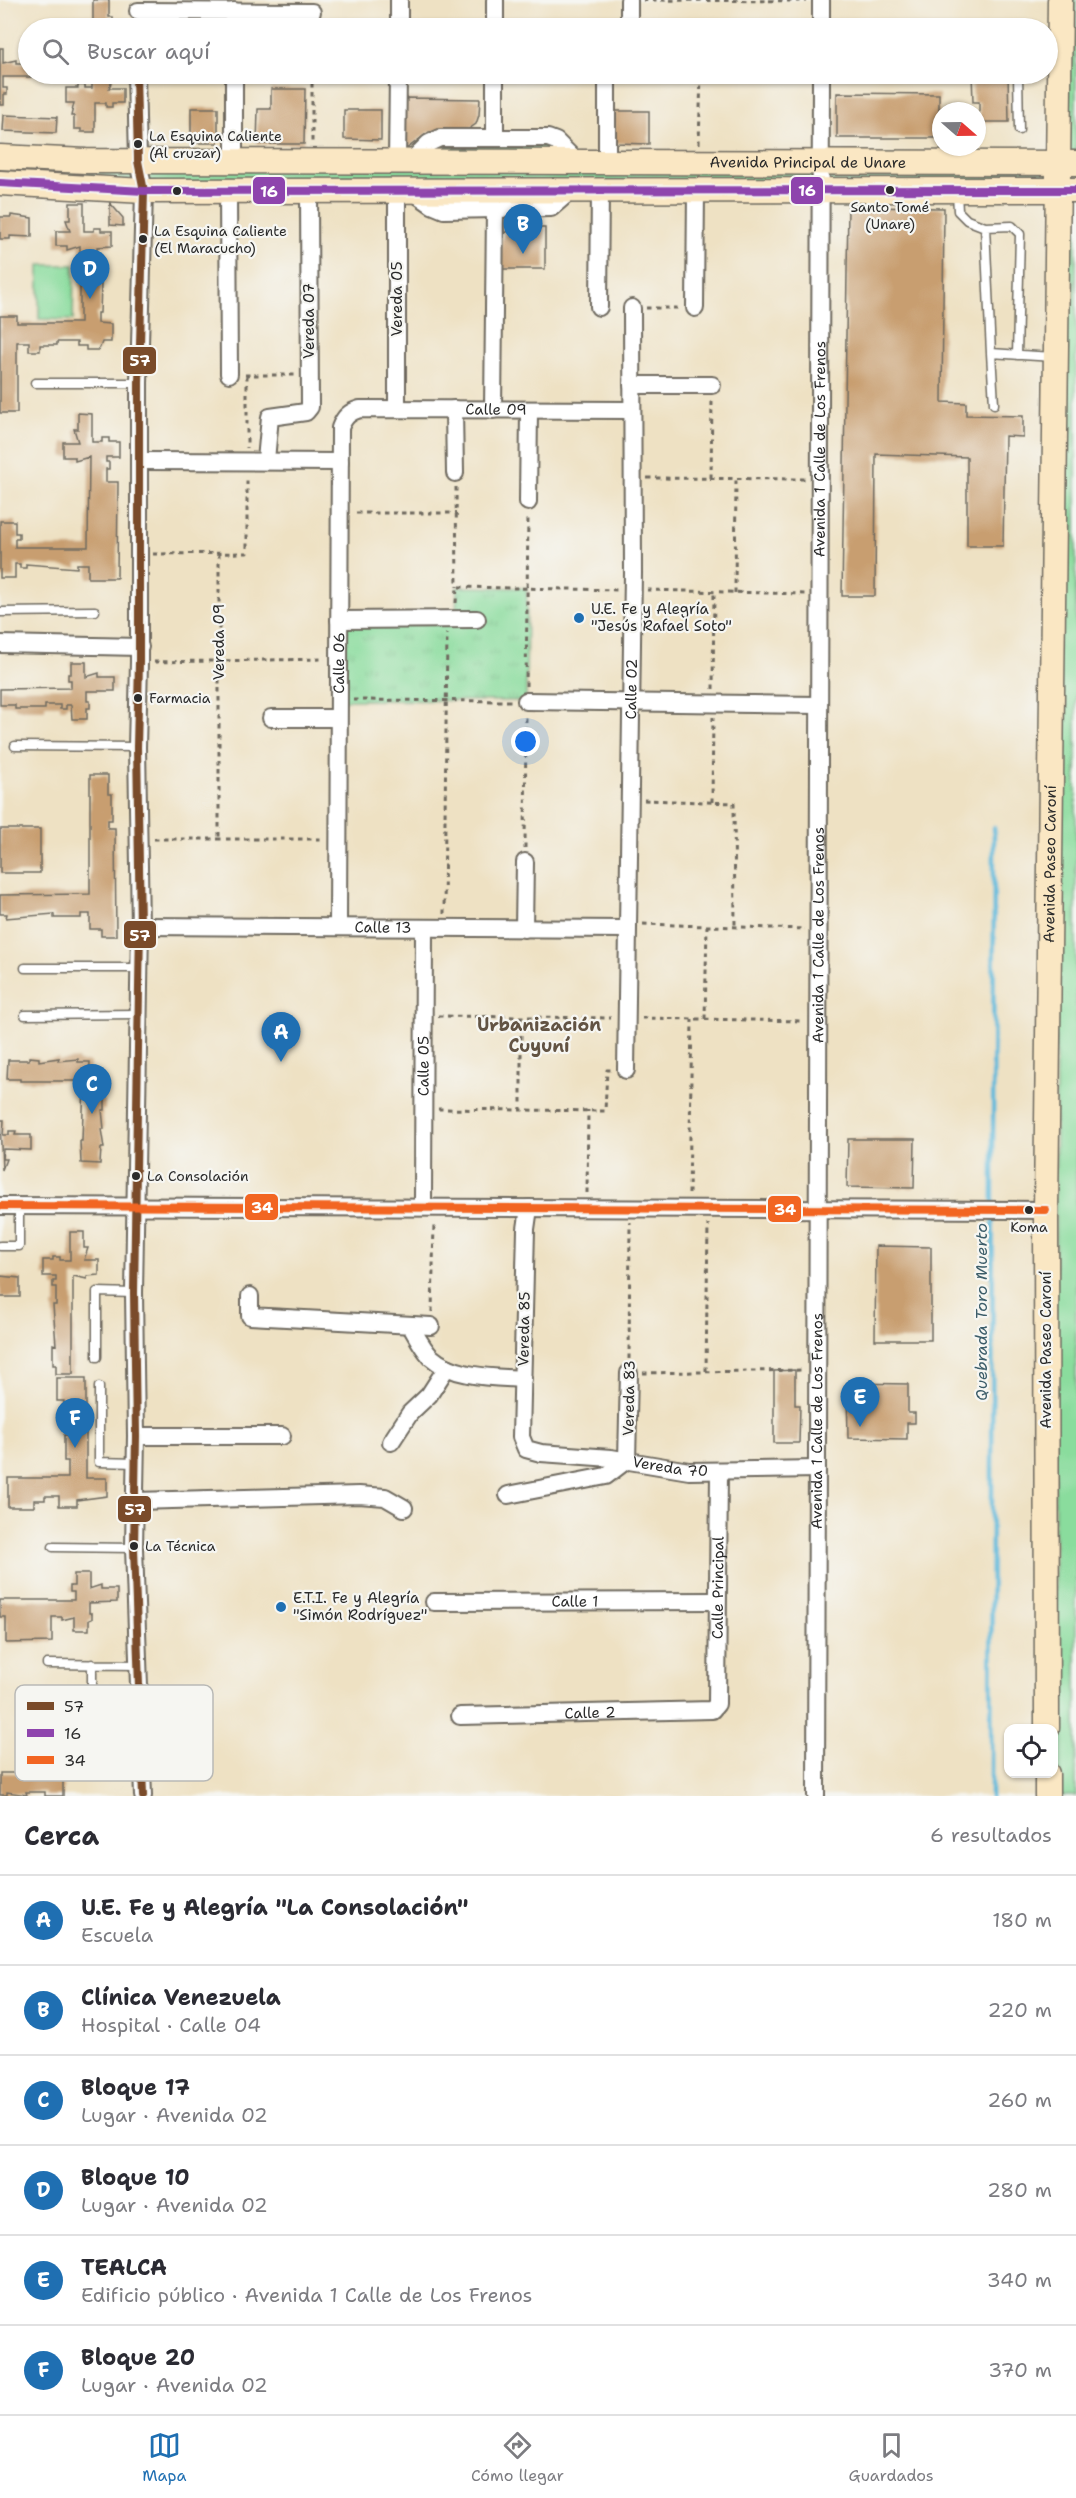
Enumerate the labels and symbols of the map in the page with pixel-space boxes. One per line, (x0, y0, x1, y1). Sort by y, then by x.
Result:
north arrow (932, 102, 986, 156)
place label: La Esquina Caliente (Al cruzar) (149, 127, 282, 162)
marker: La Esquina Caliente (Al cruzar) (132, 138, 144, 150)
street label: Avenida Principal de Unare (709, 152, 906, 173)
line badge: 16 (252, 176, 286, 205)
line badge: 16 (790, 176, 824, 205)
text: 16 (798, 180, 816, 201)
text: 16 (260, 181, 278, 202)
marker: Santo Tomé (Unare) (884, 184, 896, 196)
unlabelled marker (171, 185, 183, 197)
place label: Santo Tomé (Unare) (850, 198, 930, 233)
pin: B (504, 204, 542, 254)
place label: La Esquina Caliente (El Maracucho) (154, 222, 287, 257)
marker: La Esquina Caliente (El Maracucho) (137, 233, 149, 245)
pin: D (70, 250, 110, 299)
street label: Vereda 05 (387, 261, 407, 337)
street label: Vereda 07 (299, 283, 319, 359)
street label: Avenida 1 Calle de Los Frenos (810, 341, 830, 557)
line badge: 57 (122, 346, 157, 375)
text: 57 (130, 350, 150, 371)
street label: Calle 09 (465, 399, 527, 420)
place label: U.E. Fe y Alegría "Jesús Rafael Soto" (591, 599, 732, 636)
street label: Vereda 09 (209, 604, 229, 680)
marker: U.E. Fe y Alegría "Jesús Rafael Soto" (572, 611, 586, 625)
street label: Calle 06 (329, 632, 349, 694)
street label: Calle 02 (621, 658, 642, 720)
place label: Farmacia (149, 689, 211, 707)
marker: Farmacia (132, 692, 144, 704)
your location (511, 727, 540, 756)
street label: Avenida Paseo Caroní (1039, 784, 1061, 943)
street label: Avenida 1 Calle de Los Frenos (808, 827, 829, 1043)
street label: Calle 13 (354, 917, 411, 938)
line badge: 57 (123, 920, 157, 949)
text: 57 (130, 925, 150, 946)
pin: A (262, 1012, 300, 1062)
district label: Urbanización Cuyuní (477, 1013, 601, 1058)
street label: Calle 05 (413, 1036, 434, 1096)
pin: C (72, 1064, 112, 1114)
place label: La Consolación (147, 1167, 249, 1185)
marker: La Consolación (130, 1170, 142, 1182)
line badge: 34 (244, 1193, 279, 1221)
line badge: 34 (767, 1195, 802, 1223)
text: 34 (251, 1197, 273, 1218)
text: 34 (774, 1199, 796, 1220)
marker: Koma (1023, 1204, 1035, 1216)
place label: Koma (1010, 1218, 1048, 1236)
water label: Quebrada Toro Muerto (971, 1223, 992, 1401)
street label: Avenida Paseo Caroní (1036, 1270, 1056, 1429)
street label: Vereda 85 (513, 1291, 535, 1367)
street label: Avenida 1 Calle de Los Frenos (807, 1313, 827, 1529)
street label: Vereda 83 (618, 1360, 640, 1436)
pin: E (840, 1378, 880, 1427)
pin: F (56, 1398, 94, 1448)
street label: Vereda 70 (631, 1452, 708, 1481)
line badge: 57 (117, 1495, 152, 1523)
text: 57 (125, 1499, 145, 1520)
street label: Calle Principal (708, 1536, 728, 1639)
place label: La Técnica (145, 1537, 216, 1555)
marker: La Técnica (128, 1540, 140, 1552)
place label: E.T.I. Fe y Alegría "Simón Rodríguez" (293, 1588, 427, 1625)
street label: Calle 1 (551, 1591, 599, 1612)
marker: E.T.I. Fe y Alegría "Simón Rodríguez" (274, 1600, 288, 1614)
legend (15, 1685, 213, 1781)
text: 57 (64, 1696, 84, 1717)
street label: Calle 2 (564, 1702, 616, 1724)
text: 16 (64, 1723, 81, 1744)
text: 34 (64, 1750, 86, 1771)

